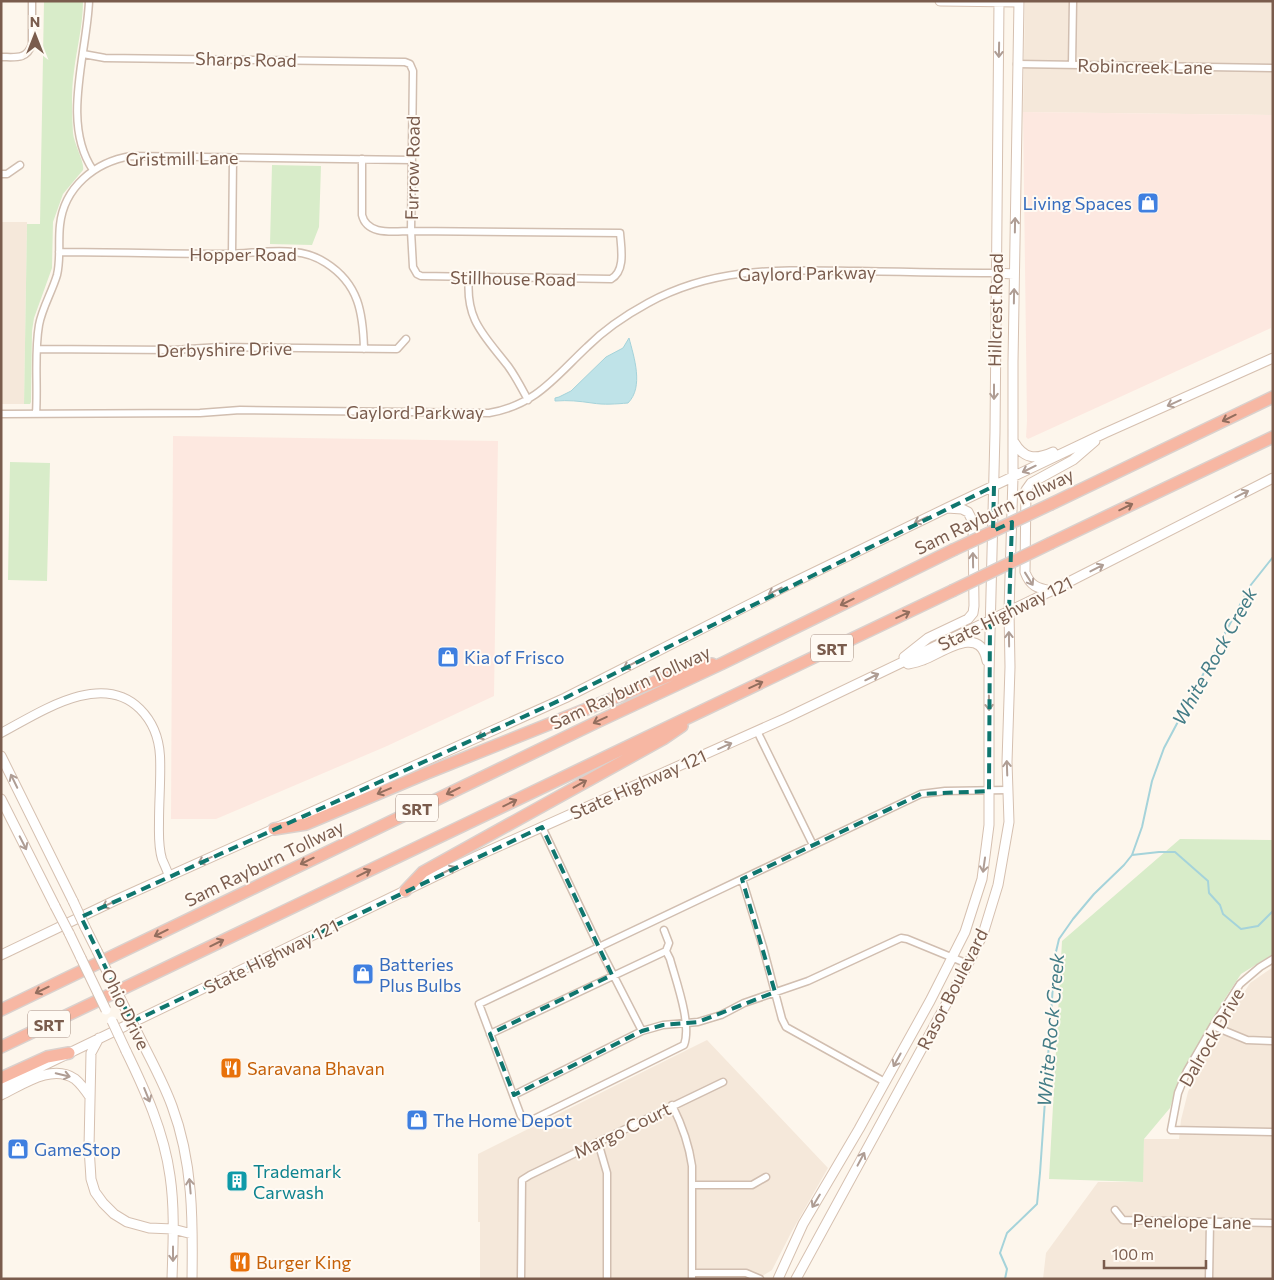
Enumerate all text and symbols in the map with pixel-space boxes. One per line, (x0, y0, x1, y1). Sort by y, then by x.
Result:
north arrow (10, 10, 60, 60)
text: N (30, 13, 40, 30)
one-way arrow (994, 42, 1003, 58)
street label: Sharps Road (195, 47, 297, 71)
street label: Robincreek Lane (1077, 54, 1213, 78)
street label: Furrow Road (400, 116, 424, 220)
street label: Gristmill Lane (125, 146, 239, 170)
shop icon: Living Spaces (1136, 191, 1160, 215)
place label: Living Spaces (1022, 192, 1132, 214)
one-way arrow (1010, 217, 1020, 234)
street label: Hopper Road (189, 243, 297, 265)
street label: Hillcrest Road (983, 253, 1007, 367)
street label: Gaylord Parkway (738, 261, 876, 285)
street label: Stillhouse Road (450, 266, 576, 290)
one-way arrow (1009, 288, 1019, 304)
street label: Derbyshire Drive (156, 337, 292, 361)
one-way arrow (989, 384, 999, 400)
one-way arrow (1167, 398, 1182, 408)
street label: Gaylord Parkway (346, 401, 484, 423)
one-way arrow (1222, 414, 1237, 423)
street label: Sam Rayburn Tollway (911, 463, 1077, 559)
one-way arrow (1022, 465, 1037, 475)
one-way arrow (1234, 489, 1249, 498)
one-way arrow (1118, 502, 1133, 511)
one-way arrow (914, 515, 929, 525)
one-way arrow (968, 552, 978, 568)
one-way arrow (1090, 562, 1105, 572)
street label: State Highway 121 (934, 571, 1076, 655)
one-way arrow (1024, 571, 1034, 586)
water label: White Rock Creek (1167, 583, 1262, 729)
one-way arrow (768, 587, 783, 596)
one-way arrow (839, 597, 854, 607)
one-way arrow (895, 609, 910, 619)
one-way arrow (1005, 631, 1014, 647)
road number: SRT (811, 634, 853, 661)
street label: Sam Rayburn Tollway (546, 640, 714, 734)
shop icon: Kia of Frisco (436, 645, 460, 669)
place label: Kia of Frisco (464, 646, 564, 668)
one-way arrow (623, 660, 638, 670)
one-way arrow (864, 672, 879, 681)
one-way arrow (748, 679, 763, 689)
one-way arrow (984, 694, 994, 711)
one-way arrow (592, 715, 607, 725)
one-way arrow (477, 730, 492, 740)
one-way arrow (717, 740, 732, 750)
street label: State Highway 121 (566, 744, 710, 824)
one-way arrow (1003, 761, 1012, 777)
one-way arrow (9, 774, 18, 789)
one-way arrow (572, 779, 587, 788)
one-way arrow (377, 787, 392, 796)
one-way arrow (446, 787, 461, 796)
road number: SRT (396, 794, 438, 821)
one-way arrow (502, 797, 517, 807)
street label: Sam Rayburn Tollway (181, 815, 347, 911)
one-way arrow (19, 835, 28, 850)
one-way arrow (198, 856, 213, 865)
one-way arrow (300, 857, 315, 867)
one-way arrow (979, 857, 989, 873)
one-way arrow (441, 865, 456, 874)
one-way arrow (356, 868, 371, 877)
one-way arrow (102, 899, 117, 909)
street label: State Highway 121 (200, 914, 342, 998)
street label: Rasor Boulevard (912, 925, 992, 1053)
one-way arrow (154, 928, 169, 938)
one-way arrow (210, 938, 225, 948)
water label: White Rock Creek (1032, 952, 1068, 1108)
place label: Batteries Plus Bulbs (379, 953, 461, 996)
shop icon: Batteries Plus Bulbs (351, 962, 375, 986)
street label: Ohio Drive (97, 965, 155, 1053)
street label: Dalrock Drive (1174, 984, 1248, 1090)
one-way arrow (35, 986, 50, 996)
road number: SRT (28, 1011, 70, 1038)
one-way arrow (892, 1053, 902, 1068)
restaurant icon: Saravana Bhavan (219, 1056, 243, 1080)
place label: Saravana Bhavan (247, 1057, 385, 1079)
one-way arrow (54, 1071, 70, 1080)
one-way arrow (142, 1087, 152, 1102)
street label: Margo Court (570, 1097, 674, 1163)
shop icon: The Home Depot (405, 1108, 429, 1132)
place label: The Home Depot (433, 1109, 572, 1131)
shop icon: GameStop (6, 1137, 30, 1161)
place label: GameStop (34, 1138, 121, 1160)
one-way arrow (857, 1152, 866, 1167)
place label: Trademark Carwash (253, 1160, 342, 1203)
building icon: Trademark Carwash (225, 1169, 249, 1193)
one-way arrow (185, 1178, 195, 1194)
one-way arrow (811, 1194, 821, 1208)
street label: Penelope Lane (1132, 1209, 1252, 1233)
scale bar (1104, 1238, 1206, 1270)
text: 100 m (1112, 1245, 1154, 1263)
one-way arrow (168, 1246, 178, 1262)
restaurant icon: Burger King (228, 1250, 252, 1274)
place label: Burger King (256, 1251, 352, 1273)

